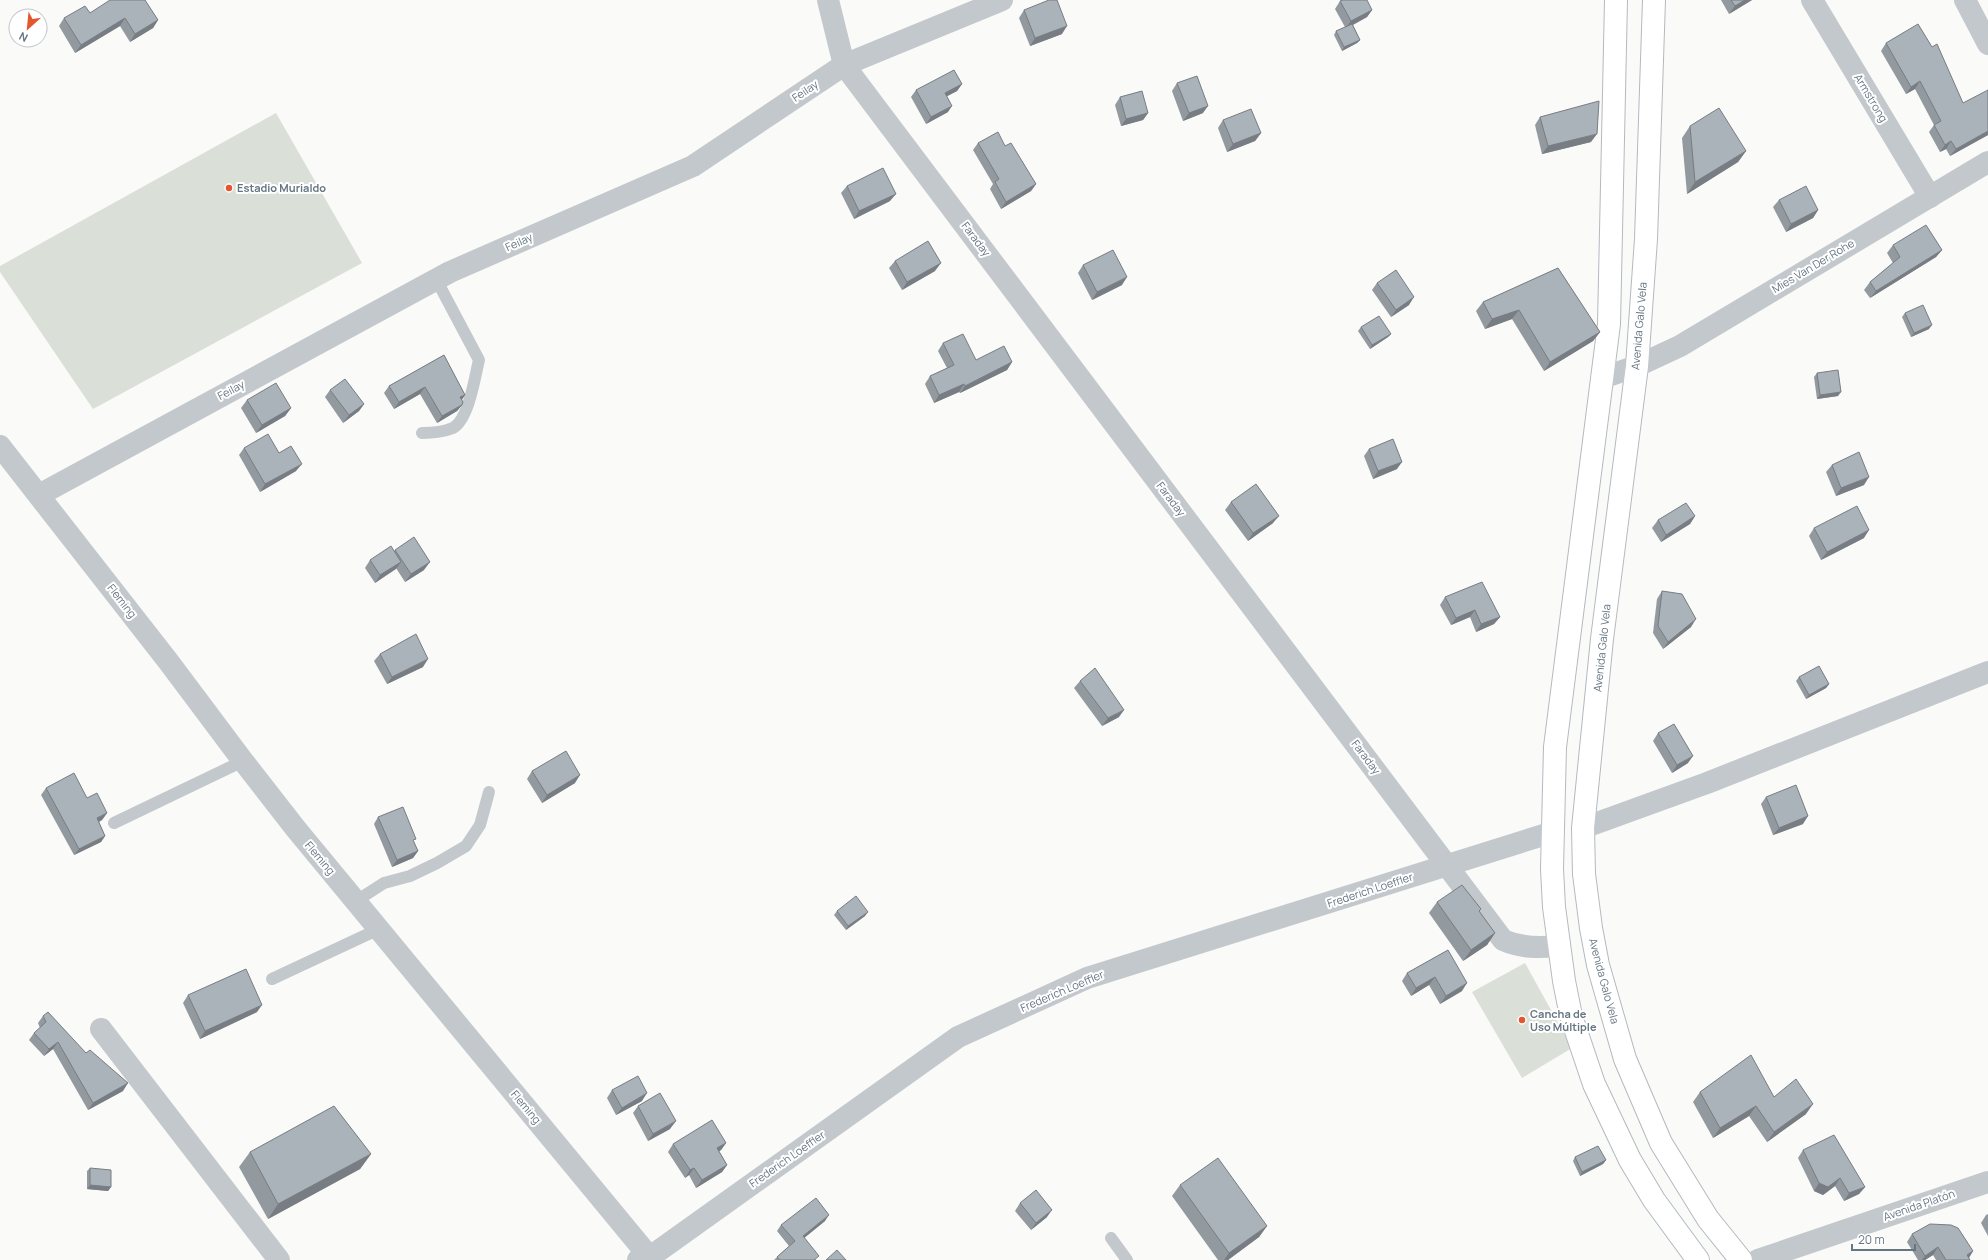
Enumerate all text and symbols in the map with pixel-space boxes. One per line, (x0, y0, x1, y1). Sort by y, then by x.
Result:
north arrow (8, 8, 48, 48)
text: N (16, 29, 30, 46)
street label: Armstrong (1851, 71, 1892, 125)
street label: Feilay (789, 76, 821, 105)
place label: Estadio Murialdo (237, 180, 326, 195)
marker: Estadio Murialdo (224, 183, 234, 193)
street label: Faraday (959, 218, 994, 259)
street label: Feilay (503, 229, 535, 254)
street label: Mies Van Der Rohe (1769, 235, 1857, 296)
street label: Avenida Galo Vela (1627, 281, 1650, 371)
street label: Feilay (215, 376, 247, 403)
street label: Faraday (1154, 478, 1189, 519)
street label: Fleming (104, 581, 140, 621)
street label: Avenida Galo Vela (1589, 603, 1614, 693)
street label: Faraday (1349, 736, 1384, 777)
street label: Fleming (302, 838, 339, 878)
street label: Frederich Loeffler (1325, 869, 1415, 910)
street label: Avenida Galo Vela (1586, 936, 1623, 1025)
street label: Frederich Loeffler (1018, 966, 1106, 1015)
place label: Cancha de Uso Múltiple (1530, 1006, 1597, 1034)
marker: Cancha de Uso Múltiple (1517, 1015, 1527, 1025)
street label: Fleming (508, 1087, 545, 1127)
street label: Frederich Loeffler (746, 1127, 828, 1190)
street label: Avenida Platón (1881, 1185, 1957, 1224)
scale bar (1852, 1226, 1915, 1252)
text: 20 m (1858, 1231, 1885, 1248)

